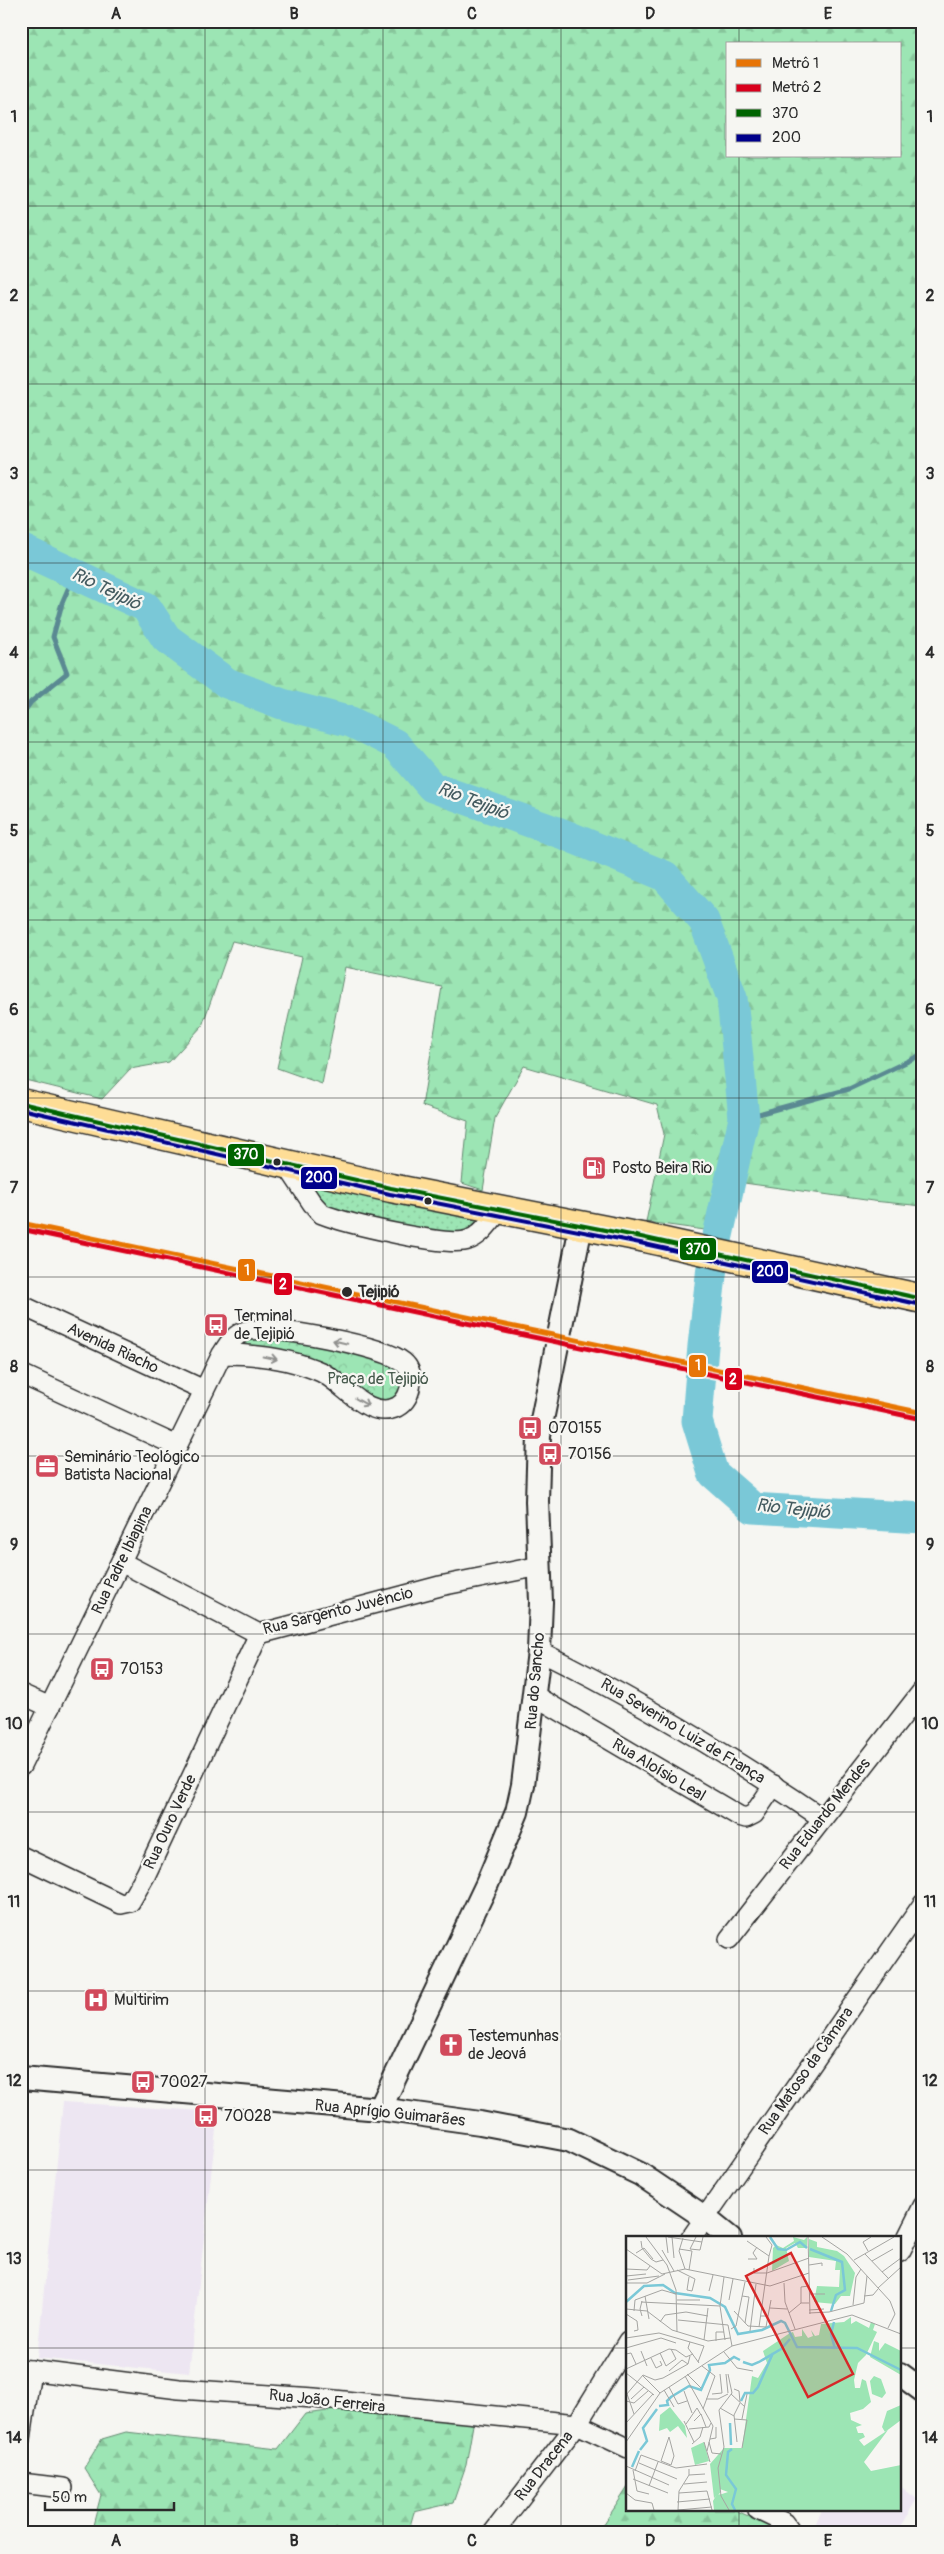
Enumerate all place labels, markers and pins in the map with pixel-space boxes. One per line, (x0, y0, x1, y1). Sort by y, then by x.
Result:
fuel station icon: Posto Beira Rio (581, 1155, 607, 1181)
unlabelled marker (272, 1157, 282, 1167)
place label: Posto Beira Rio (612, 1158, 713, 1178)
unlabelled marker (423, 1196, 433, 1206)
place label: Tejipió (357, 1282, 400, 1302)
marker: Tejipió (340, 1285, 354, 1299)
place label: Terminal de Tejipió (234, 1306, 295, 1344)
bus stop icon: Terminal de Tejipió (203, 1312, 229, 1338)
bus stop icon: 070155 (517, 1415, 543, 1441)
place label: 070155 (548, 1418, 602, 1438)
bus stop icon: 70156 (537, 1441, 563, 1467)
place label: 70156 (568, 1444, 612, 1464)
place label: Seminário Teológico Batista Nacional (64, 1447, 200, 1485)
office icon: Seminário Teológico Batista Nacional (34, 1453, 60, 1479)
bus stop icon: 70153 (89, 1656, 115, 1682)
place label: 70153 (120, 1659, 163, 1679)
hospital icon: Multirim (83, 1987, 109, 2013)
place label: Multirim (114, 1990, 169, 2010)
place label: Testemunhas de Jeová (468, 2026, 559, 2064)
church icon: Testemunhas de Jeová (438, 2032, 464, 2058)
bus stop icon: 70027 (130, 2069, 156, 2095)
place label: 70027 (160, 2072, 208, 2092)
bus stop icon: 70028 (193, 2103, 219, 2129)
place label: 70028 (224, 2106, 271, 2126)

